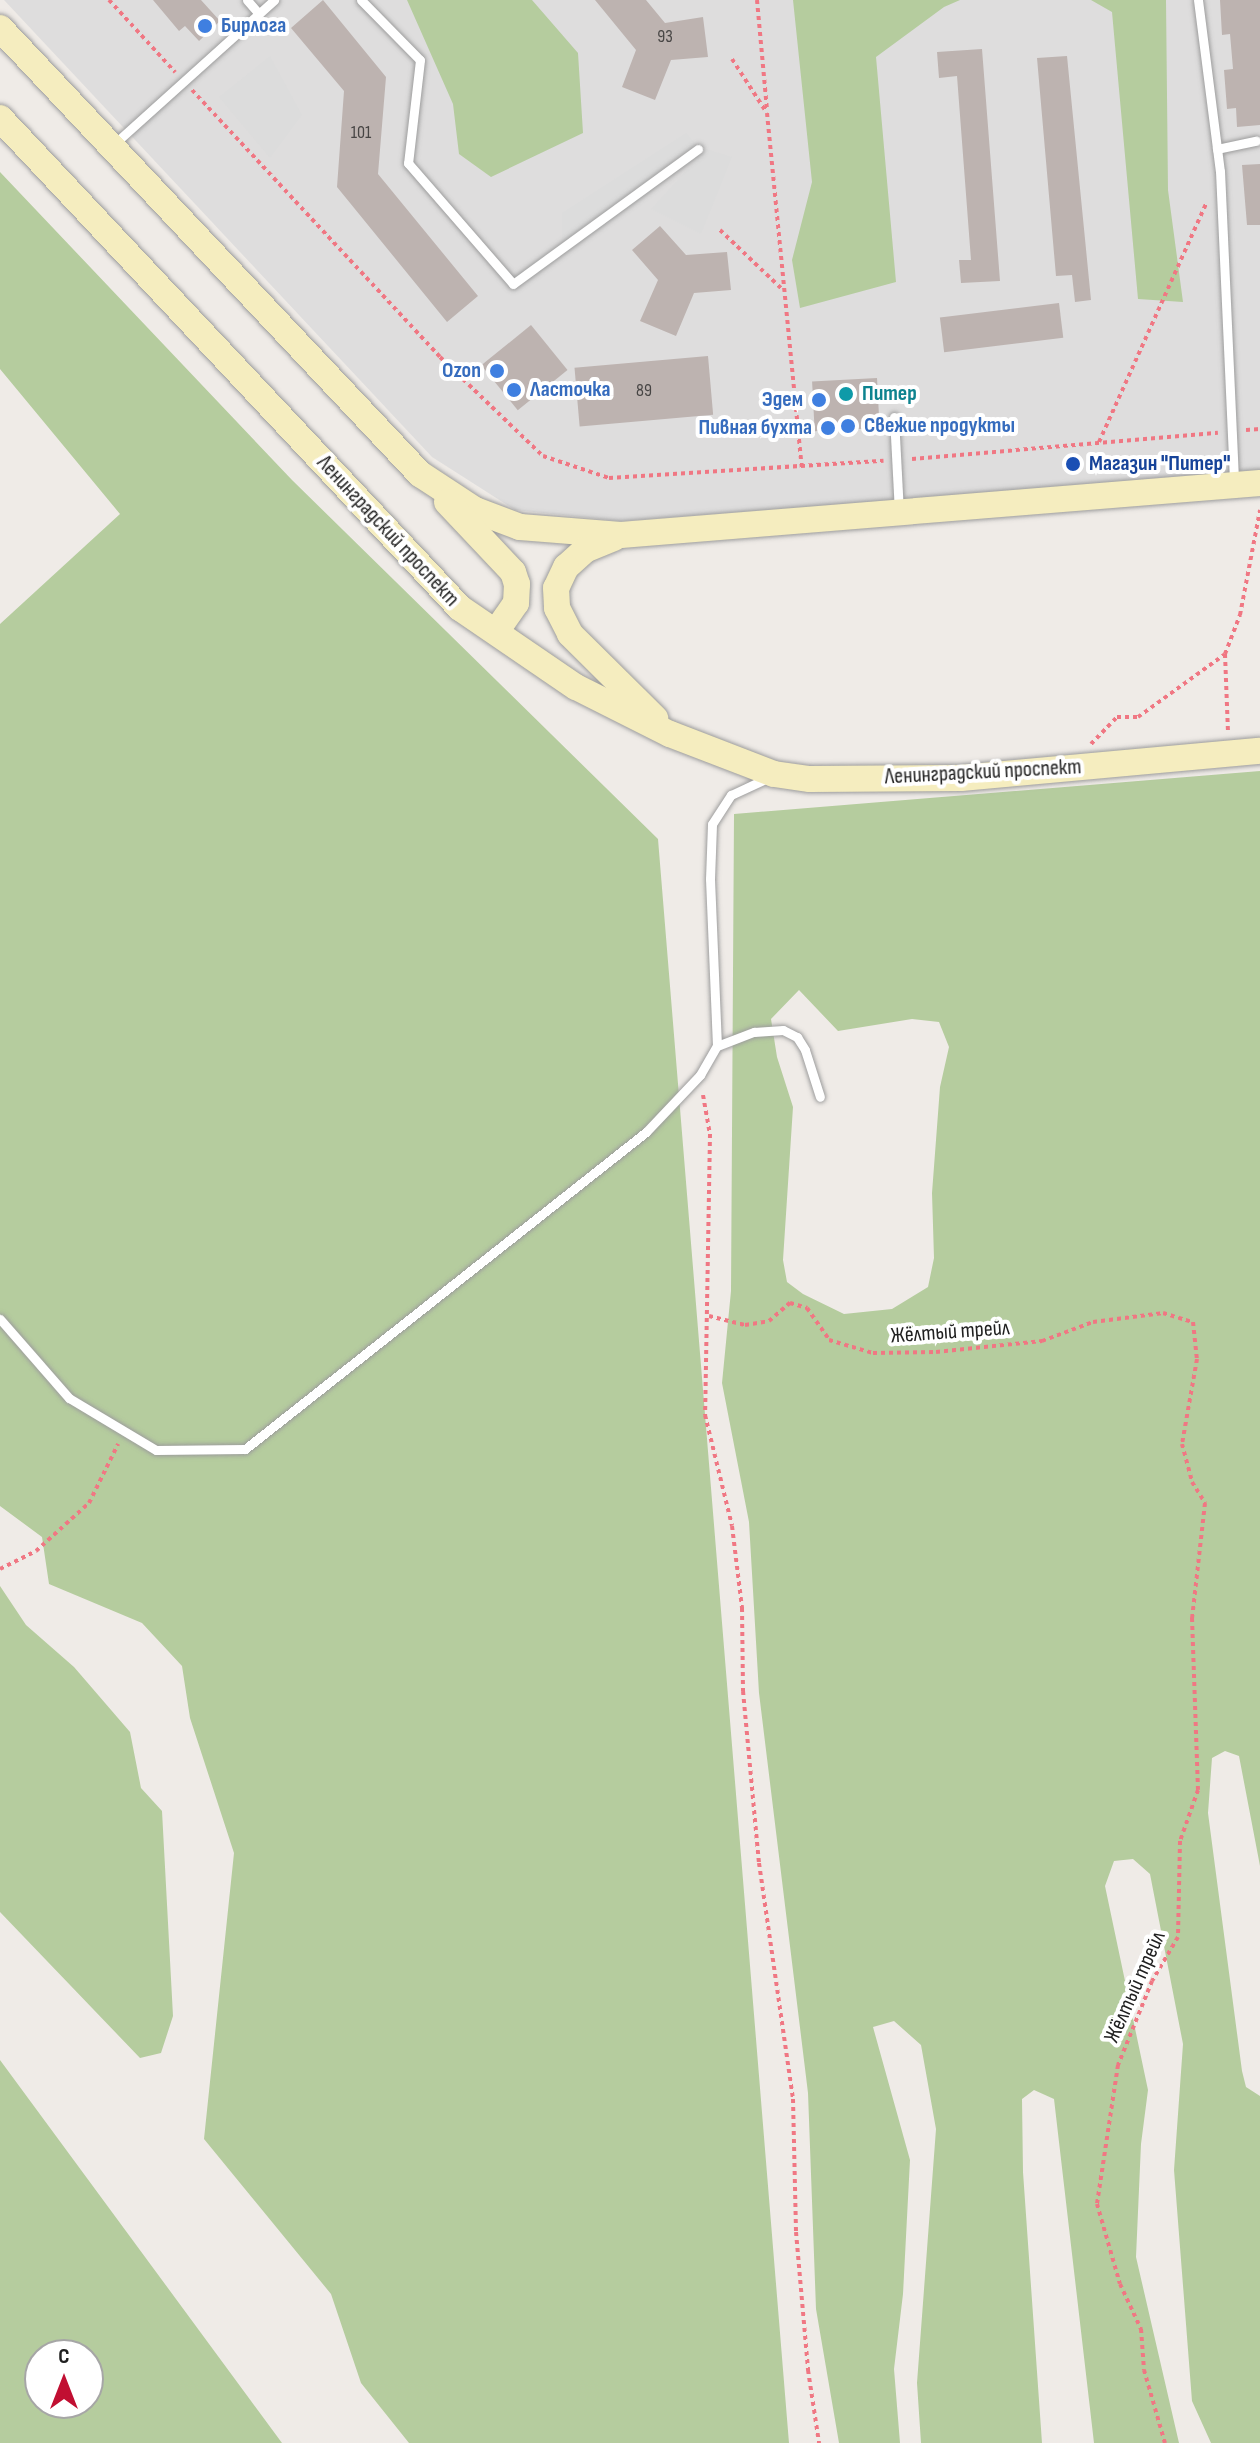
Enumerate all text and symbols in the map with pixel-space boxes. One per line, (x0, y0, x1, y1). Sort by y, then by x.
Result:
place label: Бирлога (221, 13, 286, 39)
marker: Бирлога (196, 17, 214, 35)
house number: 93 (657, 26, 673, 48)
house number: 101 (351, 122, 371, 144)
place label: Ozon (442, 358, 481, 384)
marker: Ozon (488, 362, 506, 380)
place label: Ласточка (530, 377, 611, 403)
house number: 89 (636, 380, 652, 402)
marker: Ласточка (505, 381, 523, 399)
place label: Питер (862, 381, 917, 407)
marker: Питер (837, 385, 855, 403)
place label: Эдем (762, 387, 803, 413)
marker: Эдем (810, 391, 828, 409)
place label: Свежие продукты (864, 413, 1015, 439)
place label: Пивная бухта (699, 415, 812, 441)
marker: Свежие продукты (839, 417, 857, 435)
marker: Пивная бухта (819, 419, 837, 437)
street label: Ленинградский проспект (311, 450, 465, 612)
place label: Магазин "Питер" (1089, 451, 1231, 477)
marker: Магазин "Питер" (1064, 455, 1082, 473)
street label: Ленинградский проспект (884, 754, 1082, 790)
street label: Жёлтый трейл (890, 1315, 1010, 1349)
street label: Жёлтый трейл (1099, 1927, 1171, 2047)
north arrow (24, 2339, 104, 2419)
text: С (58, 2343, 70, 2370)

